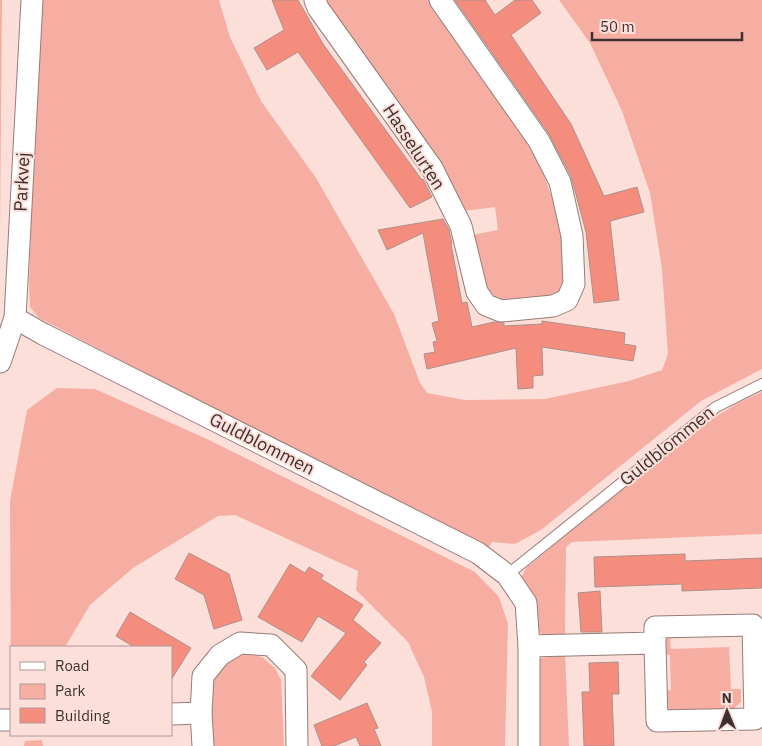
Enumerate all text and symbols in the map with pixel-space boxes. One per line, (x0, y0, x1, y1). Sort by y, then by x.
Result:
scale bar (592, 10, 742, 42)
text: 50 m (600, 17, 635, 36)
street label: Hasselurten (378, 99, 451, 194)
street label: Parkvej (8, 152, 35, 212)
street label: Guldblommen (615, 400, 719, 491)
street label: Guldblommen (206, 407, 319, 480)
legend (10, 646, 172, 736)
text: Road (55, 656, 90, 675)
text: Park (55, 681, 85, 700)
north arrow (702, 686, 752, 736)
text: N (722, 689, 732, 707)
text: Building (55, 706, 110, 725)

